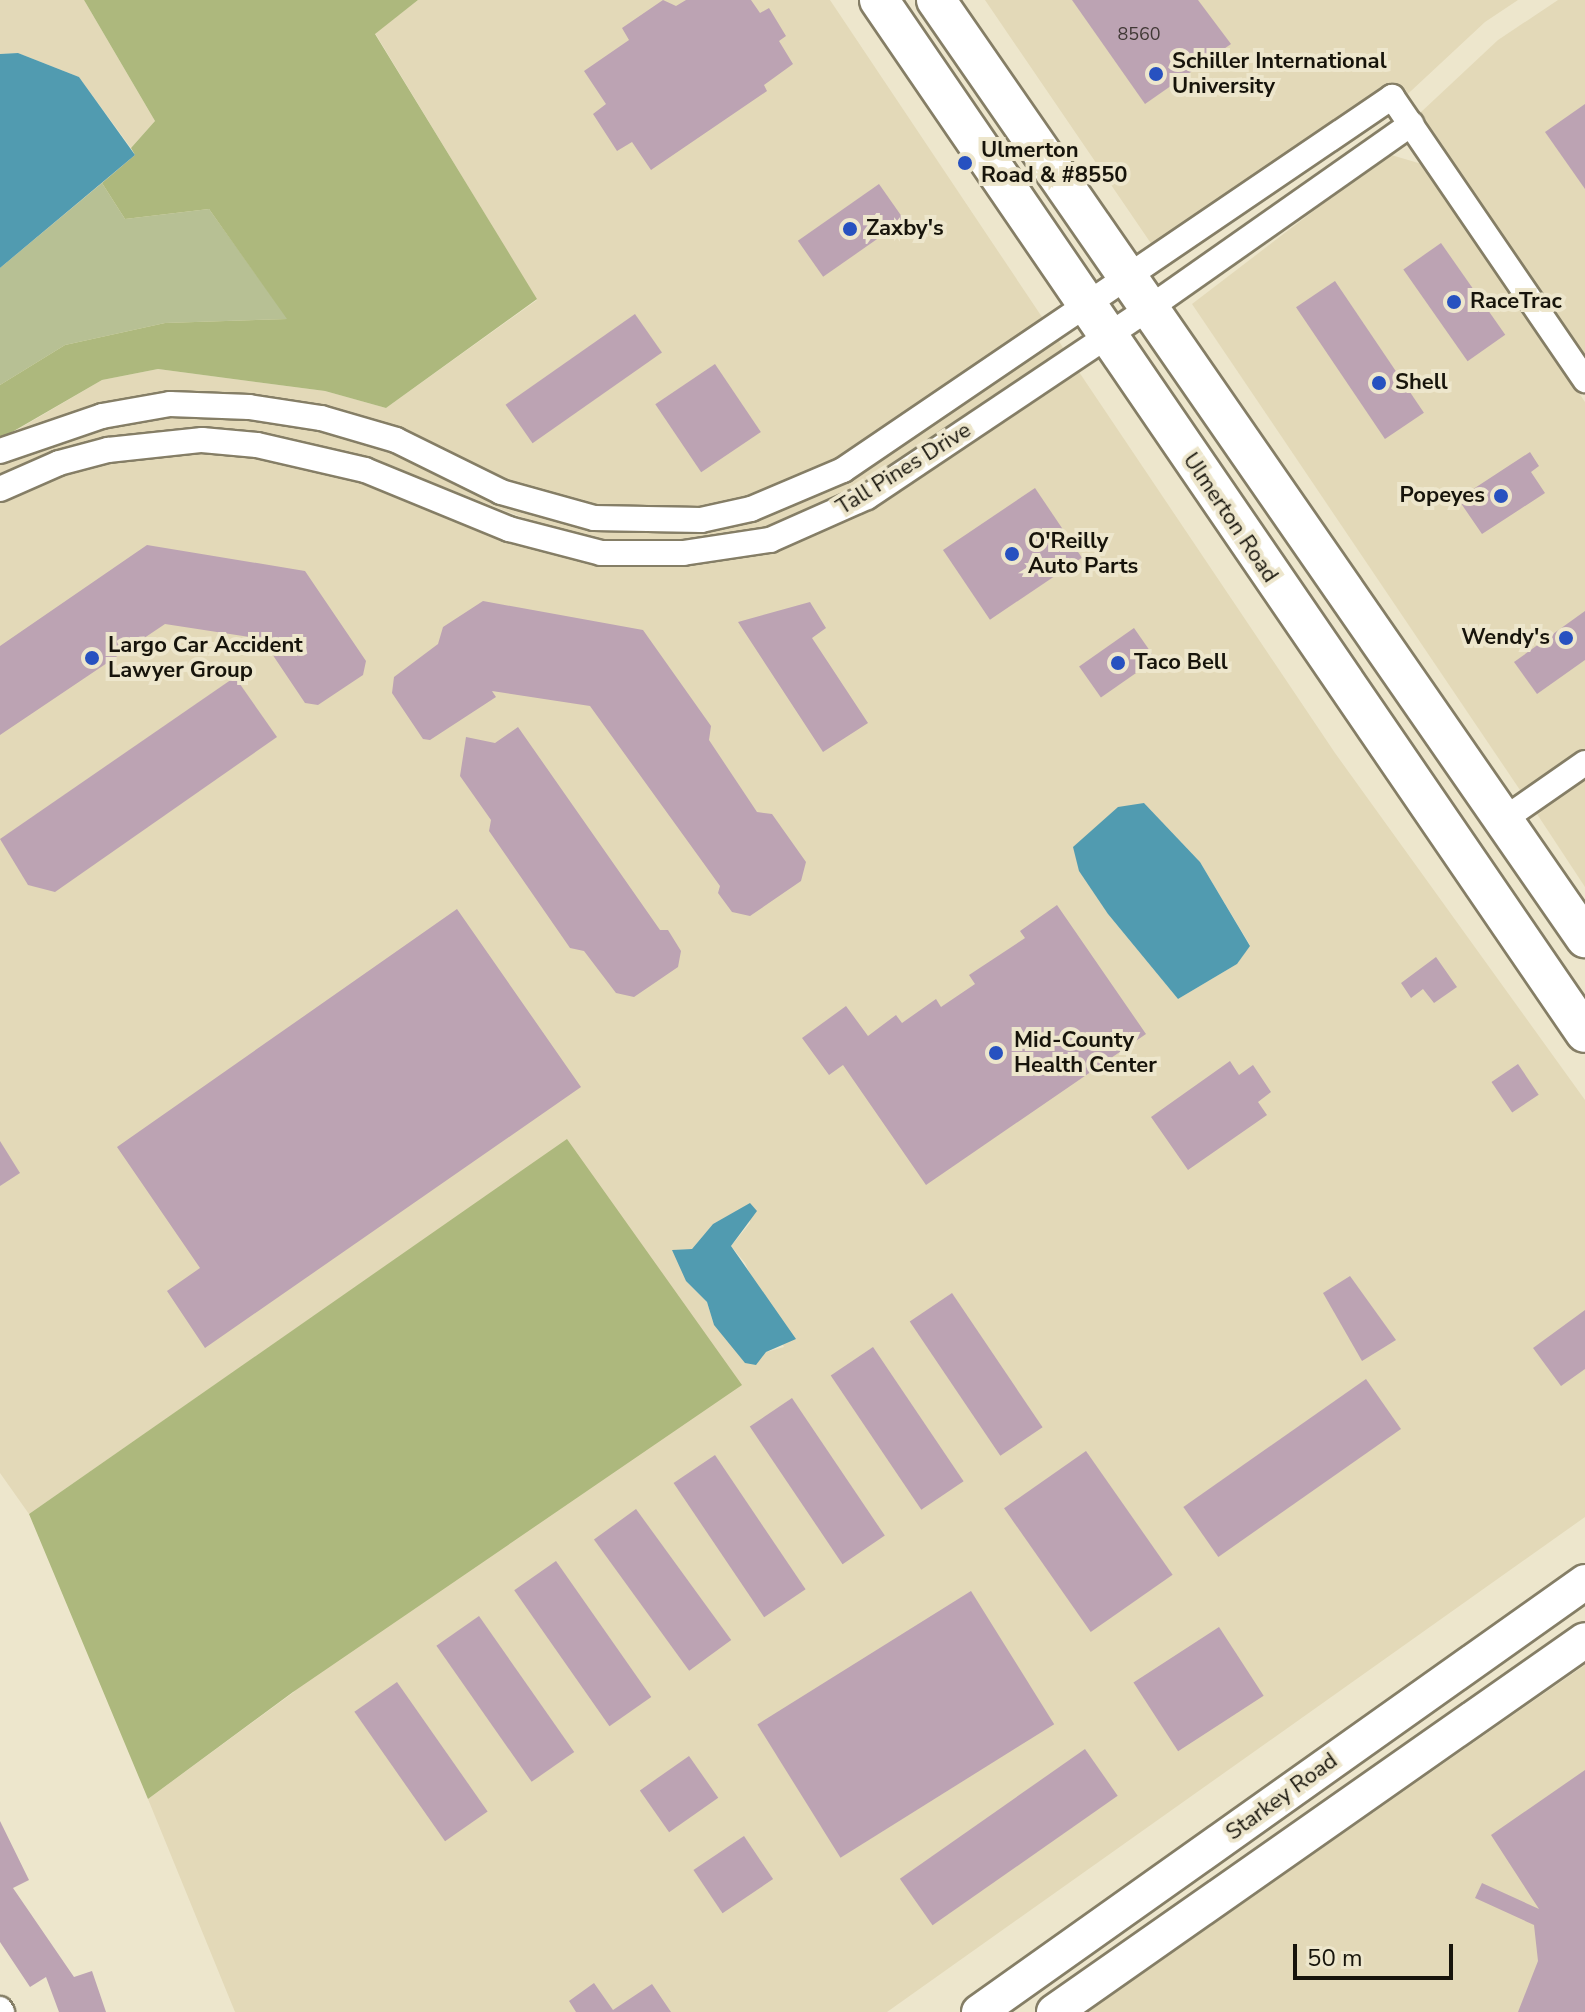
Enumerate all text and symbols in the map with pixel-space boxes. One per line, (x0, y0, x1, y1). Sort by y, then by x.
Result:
house number: 8560 (1117, 23, 1161, 45)
place label: Schiller International University (1172, 48, 1387, 100)
marker: Schiller International University (1147, 65, 1165, 83)
place label: Ulmerton Road & #8550 (981, 137, 1128, 188)
marker: Ulmerton Road & #8550 (956, 154, 974, 172)
place label: Zaxby's (866, 216, 944, 242)
marker: Zaxby's (841, 220, 859, 238)
place label: RaceTrac (1470, 289, 1562, 315)
marker: RaceTrac (1445, 293, 1463, 311)
place label: Shell (1395, 370, 1448, 396)
marker: Shell (1370, 374, 1388, 392)
street label: Tall Pines Drive (832, 417, 976, 521)
street label: Ulmerton Road (1177, 448, 1283, 588)
place label: Popeyes (1400, 483, 1485, 509)
marker: Popeyes (1492, 487, 1510, 505)
place label: O'Reilly Auto Parts (1028, 528, 1138, 580)
marker: O'Reilly Auto Parts (1003, 545, 1021, 563)
place label: Wendy's (1461, 625, 1550, 651)
marker: Wendy's (1557, 629, 1575, 647)
place label: Largo Car Accident Lawyer Group (108, 632, 303, 684)
marker: Largo Car Accident Lawyer Group (83, 649, 101, 667)
place label: Taco Bell (1134, 650, 1228, 676)
marker: Taco Bell (1109, 654, 1127, 672)
place label: Mid-County Health Center (1014, 1027, 1157, 1078)
marker: Mid-County Health Center (985, 1042, 1007, 1064)
street label: Starkey Road (1221, 1748, 1343, 1846)
scale bar (1297, 1928, 1457, 1978)
text: 50 m (1307, 1942, 1363, 1974)

